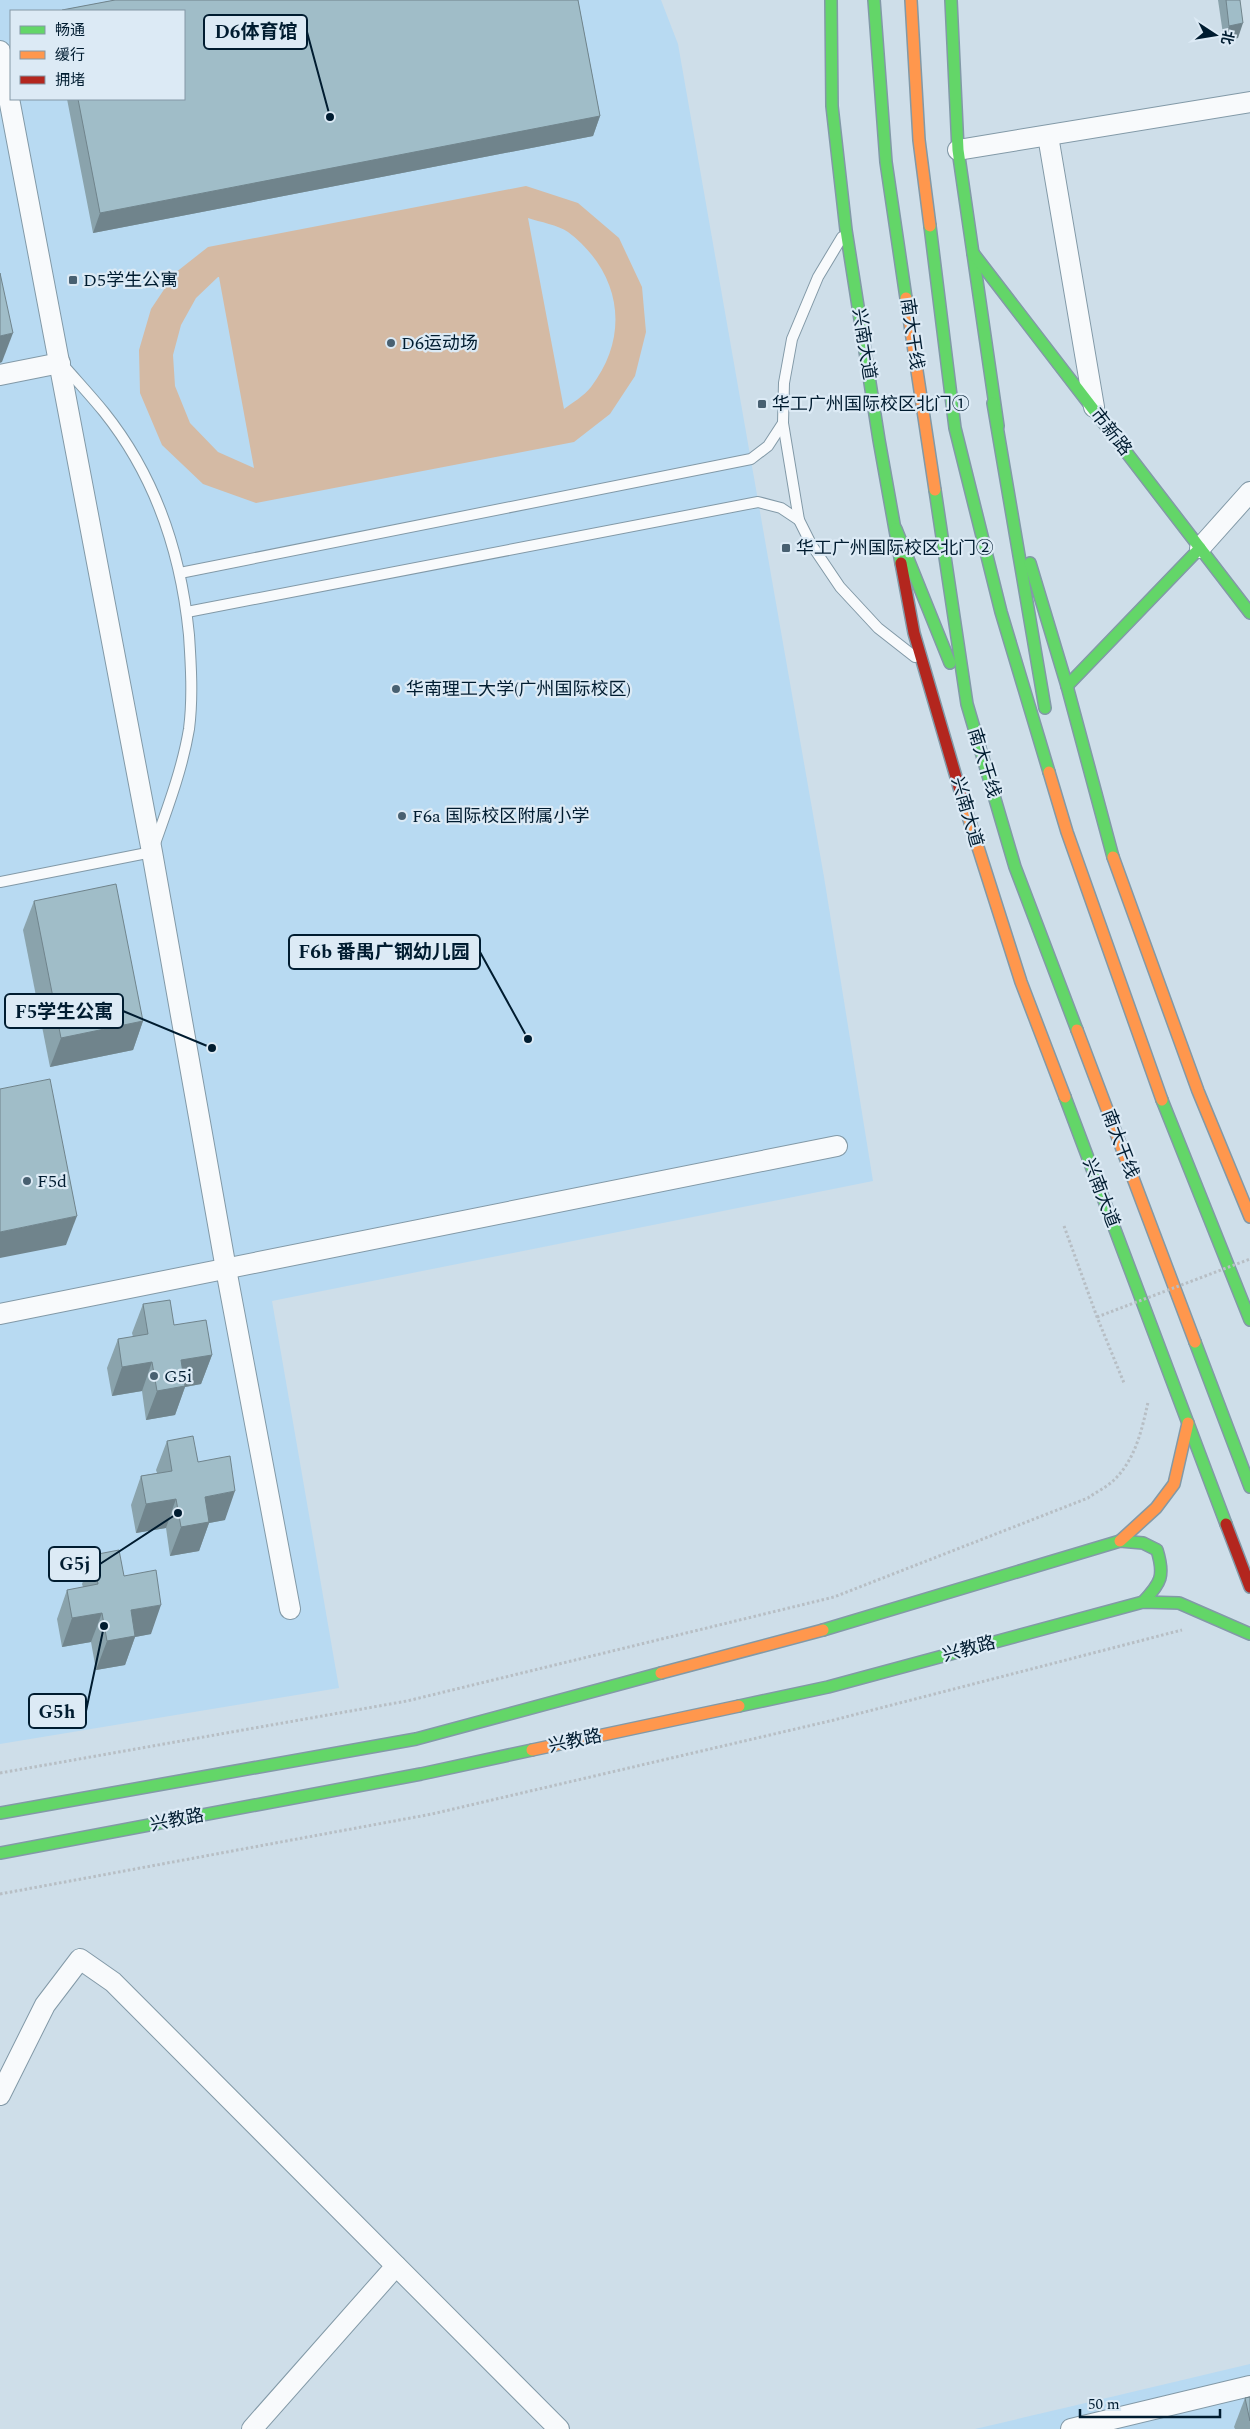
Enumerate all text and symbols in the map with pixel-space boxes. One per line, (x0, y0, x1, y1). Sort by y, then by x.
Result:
legend (10, 10, 185, 100)
north arrow (1190, 10, 1240, 60)
callout: D6体育馆 (204, 15, 307, 49)
text: D6体育馆 (215, 18, 297, 47)
text: 畅通 (55, 19, 85, 42)
text: 北 (1216, 29, 1239, 47)
text: 缓行 (55, 44, 85, 67)
text: 拥堵 (55, 69, 85, 92)
place label: D5学生公寓 (83, 267, 178, 294)
marker: D5学生公寓 (67, 274, 79, 286)
street label: 南大干线 (894, 296, 930, 372)
street label: 兴南大道 (845, 306, 883, 382)
place label: D6运动场 (401, 330, 478, 357)
marker: D6运动场 (385, 337, 397, 349)
place label: 华工广州国际校区北门① (772, 391, 970, 418)
marker: 华工广州国际校区北门① (756, 398, 768, 410)
street label: 市新路 (1084, 402, 1138, 462)
place label: 华工广州国际校区北门② (796, 535, 994, 562)
marker: 华工广州国际校区北门② (780, 542, 792, 554)
place label: 华南理工大学(广州国际校区) (406, 676, 631, 703)
marker: 华南理工大学(广州国际校区) (390, 683, 402, 695)
street label: 南大干线 (961, 725, 1007, 801)
street label: 兴南大道 (944, 774, 990, 850)
place label: F6a 国际校区附属小学 (412, 803, 589, 830)
marker: F6a 国际校区附属小学 (396, 810, 408, 822)
callout: F6b 番禺广钢幼儿园 (289, 935, 480, 969)
text: F6b 番禺广钢幼儿园 (298, 938, 470, 967)
callout: F5学生公寓 (5, 994, 123, 1028)
text: F5学生公寓 (15, 998, 113, 1027)
street label: 南大干线 (1094, 1106, 1146, 1182)
street label: 兴南大道 (1075, 1155, 1127, 1231)
place label: F5d (37, 1168, 67, 1195)
marker: F5d (21, 1175, 33, 1187)
place label: G5i (164, 1363, 192, 1390)
marker: G5i (148, 1370, 160, 1382)
callout: G5j (49, 1547, 100, 1581)
text: G5j (59, 1550, 91, 1579)
street label: 兴教路 (939, 1629, 999, 1669)
callout: G5h (29, 1694, 86, 1728)
text: G5h (39, 1698, 76, 1727)
street label: 兴教路 (546, 1722, 604, 1760)
street label: 兴教路 (148, 1802, 206, 1838)
scale bar (1080, 2386, 1220, 2418)
text: 50 m (1088, 2393, 1120, 2416)

